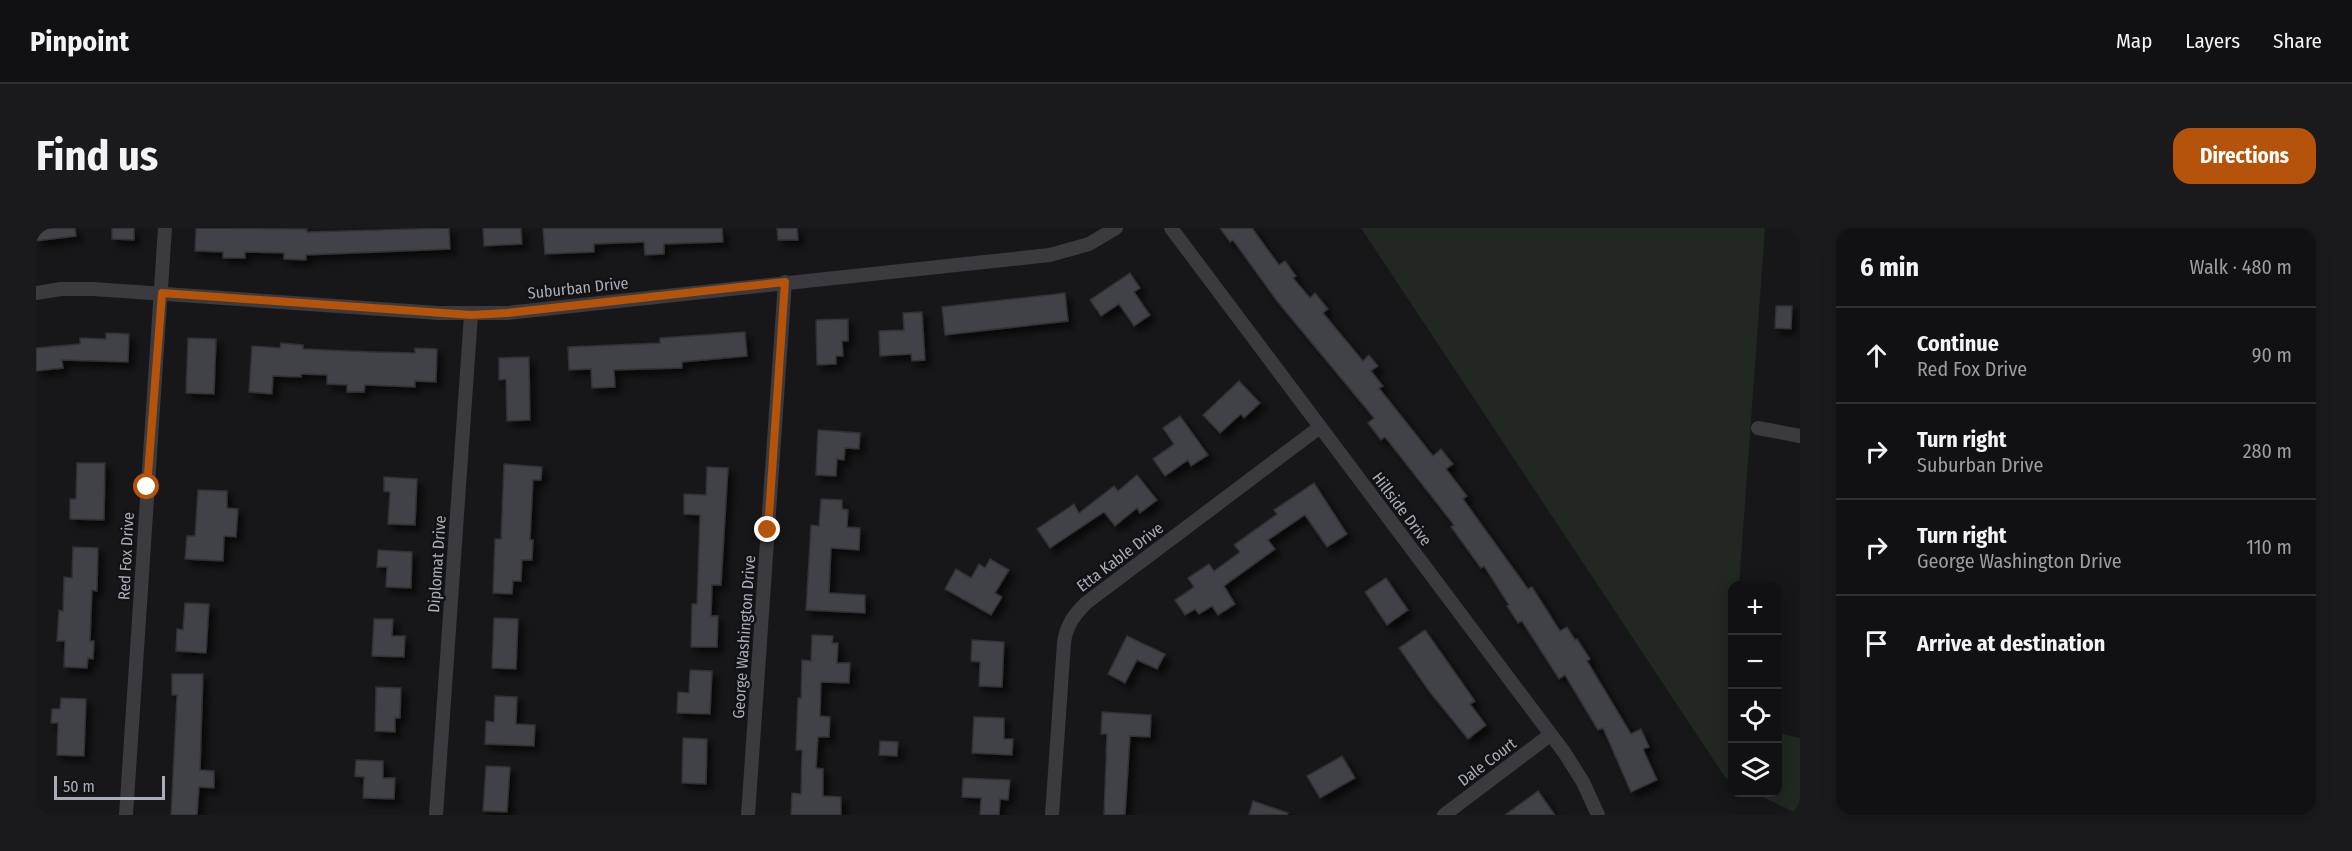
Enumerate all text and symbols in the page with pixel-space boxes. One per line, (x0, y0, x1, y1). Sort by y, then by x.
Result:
text: Pinpoint (30, 25, 129, 58)
text: Map (2116, 28, 2152, 54)
text: Layers (2185, 28, 2240, 54)
text: Share (2273, 28, 2322, 54)
button: Directions (2173, 128, 2316, 184)
text: Find us (36, 131, 158, 181)
text: 6 min (1860, 252, 1919, 283)
text: Walk · 480 m (2190, 255, 2292, 279)
street label: Suburban Drive (527, 273, 629, 303)
text: Continue (1917, 330, 1999, 357)
icon: ahead (1860, 339, 1893, 372)
text: 90 m (2252, 343, 2292, 367)
text: Red Fox Drive (1917, 357, 2027, 381)
text: Turn right (1917, 426, 2006, 453)
icon: right (1860, 435, 1893, 468)
text: 280 m (2243, 439, 2292, 463)
text: Suburban Drive (1917, 453, 2043, 477)
street label: Hillside Drive (1368, 468, 1436, 550)
route start (133, 473, 159, 499)
street label: Red Fox Drive (114, 511, 138, 600)
street label: Diplomat Drive (424, 515, 450, 613)
route end (754, 516, 780, 542)
street label: Etta Kable Drive (1073, 518, 1167, 596)
text: Turn right (1917, 522, 2006, 549)
icon: right (1860, 531, 1893, 564)
text: 110 m (2246, 535, 2292, 559)
text: George Washington Drive (1917, 549, 2122, 573)
street label: George Washington Drive (729, 555, 759, 719)
map controls (1728, 581, 1782, 797)
button: + (1728, 581, 1782, 635)
icon: arrive (1860, 627, 1893, 660)
text: Arrive at destination (1917, 630, 2105, 657)
button: − (1728, 635, 1782, 689)
button: locate (1728, 689, 1782, 743)
street label: Dale Court (1454, 733, 1520, 790)
button: layers (1728, 743, 1782, 797)
scale bar (54, 773, 165, 800)
text: 50 m (63, 777, 95, 796)

